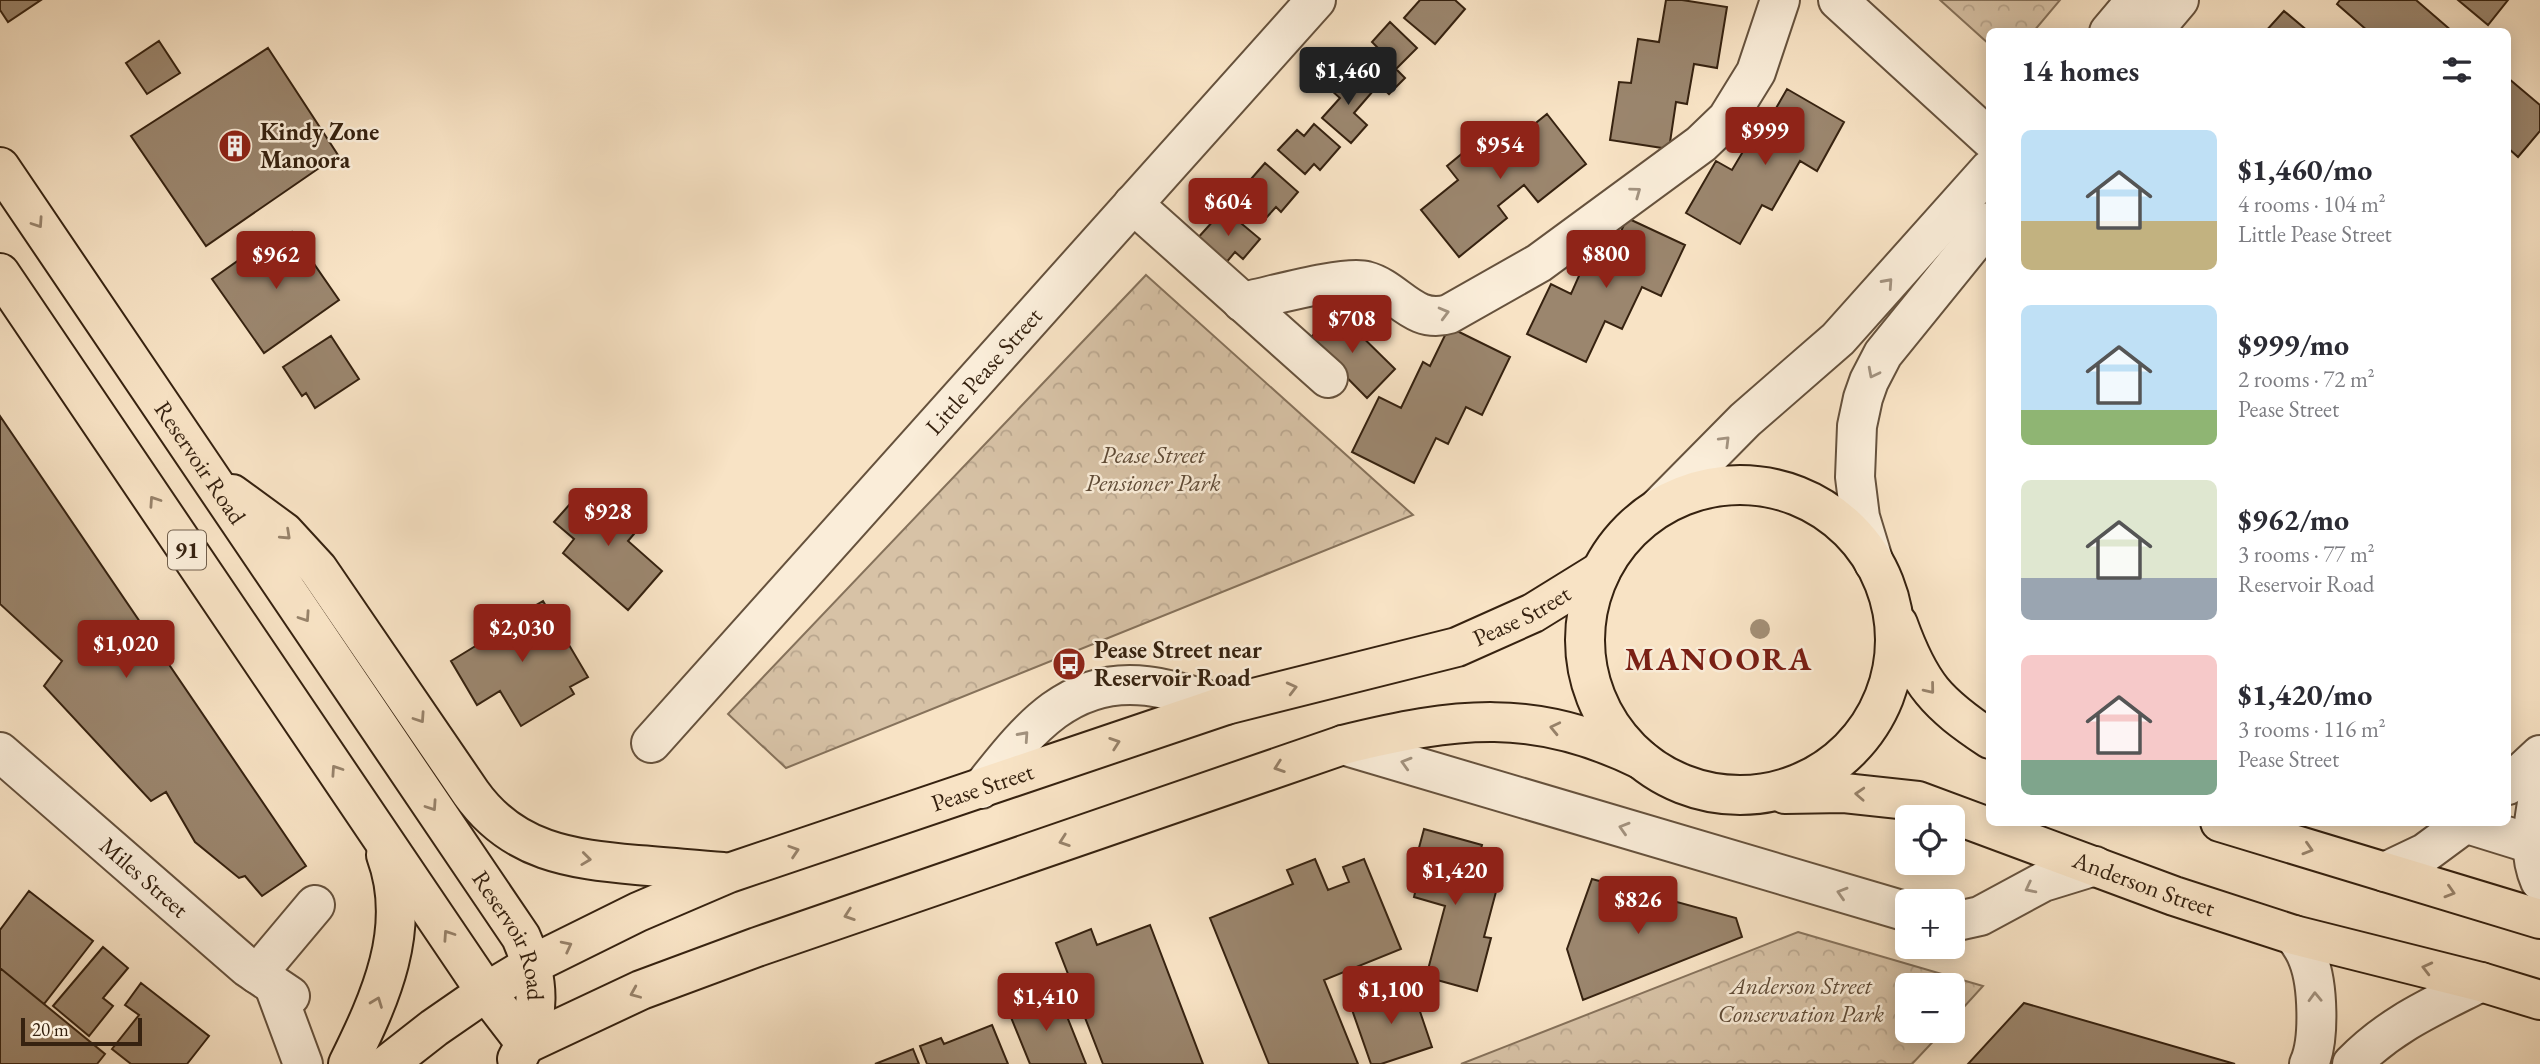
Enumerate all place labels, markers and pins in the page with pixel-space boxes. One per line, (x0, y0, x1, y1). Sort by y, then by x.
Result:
pin: $1,460 (1291, 48, 1405, 107)
pin: $999 (1724, 108, 1806, 167)
place label: Kindy Zone Manoora (260, 116, 379, 175)
pin: $954 (1459, 122, 1541, 181)
building icon: Kindy Zone Manoora (216, 127, 254, 165)
pin: $604 (1187, 178, 1269, 238)
pin: $800 (1565, 230, 1647, 290)
pin: $962 (235, 232, 317, 291)
pin: $708 (1311, 296, 1393, 355)
pin: $928 (567, 489, 649, 548)
pin: $2,030 (465, 604, 579, 664)
pin: $1,020 (69, 620, 183, 680)
place label: Pease Street near Reservoir Road (1094, 634, 1262, 693)
bus stop icon: Pease Street near Reservoir Road (1050, 645, 1088, 683)
pin: $1,420 (1398, 848, 1512, 907)
pin: $826 (1597, 876, 1679, 936)
pin: $1,100 (1334, 967, 1448, 1026)
pin: $1,410 (989, 974, 1103, 1033)

